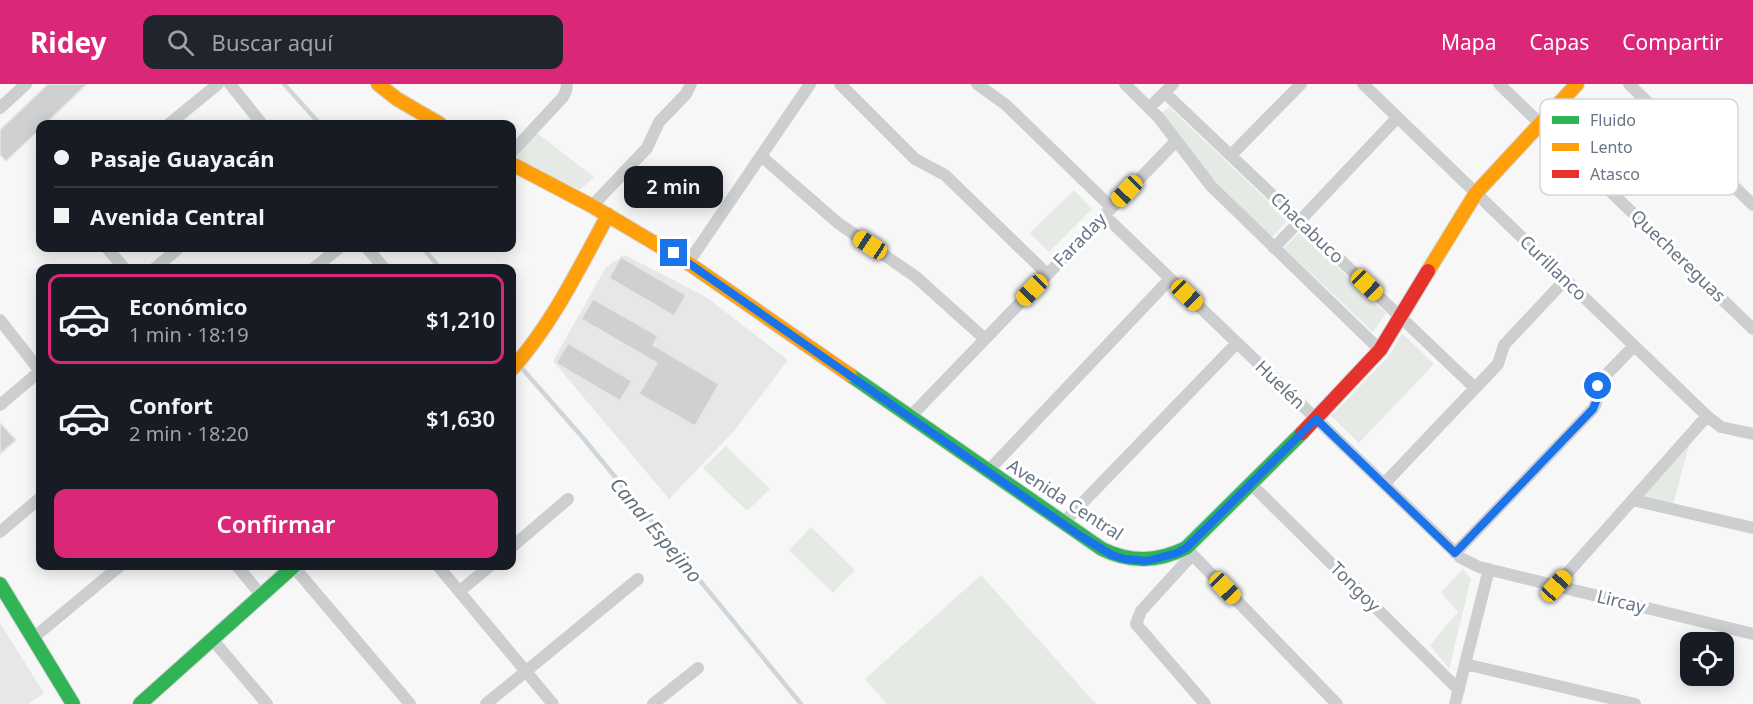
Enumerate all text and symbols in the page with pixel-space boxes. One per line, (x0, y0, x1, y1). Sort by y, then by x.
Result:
search box (143, 15, 563, 69)
text: Ridey (30, 23, 107, 61)
icon: search (164, 26, 197, 59)
text: Buscar aquí (212, 27, 333, 57)
text: Mapa (1441, 28, 1497, 56)
text: Capas (1530, 28, 1589, 56)
text: Compartir (1622, 28, 1723, 56)
legend (1540, 99, 1738, 195)
text: Fluido (1590, 109, 1636, 131)
text: Lento (1590, 136, 1633, 158)
text: Pasaje Guayacán (90, 143, 274, 173)
text: Atasco (1590, 163, 1640, 185)
callout: 2 min (624, 166, 724, 208)
car (1108, 172, 1146, 210)
text: 2 min (646, 173, 701, 200)
street label: Chacabuco (1266, 186, 1350, 268)
text: Avenida Central (90, 201, 265, 231)
street label: Quechereguas (1626, 204, 1731, 307)
street label: Faraday (1047, 206, 1112, 272)
car (850, 228, 890, 262)
street label: Curillanco (1515, 229, 1592, 305)
route end (660, 239, 687, 266)
car (1348, 266, 1386, 304)
car (1013, 271, 1051, 309)
car (1168, 276, 1206, 314)
text: Económico (129, 291, 248, 321)
icon: car (57, 292, 111, 346)
text: $1,210 (426, 304, 495, 334)
text: 1 min · 18:19 (129, 321, 249, 348)
street label: Huelén (1251, 355, 1311, 414)
route start (1584, 372, 1611, 399)
text: Confort (129, 390, 213, 420)
icon: car (57, 391, 111, 445)
text: $1,630 (426, 403, 495, 433)
text: 2 min · 18:20 (129, 420, 249, 447)
street label: Avenida Central (1003, 453, 1128, 546)
water label: Canal Espejino (604, 471, 709, 588)
button: Confirmar (54, 489, 498, 558)
street label: Tongoy (1325, 556, 1387, 617)
car (1537, 567, 1575, 605)
car (1206, 569, 1244, 607)
street label: Lircay (1595, 583, 1649, 619)
map controls (1680, 632, 1734, 686)
button: locate (1680, 632, 1734, 686)

